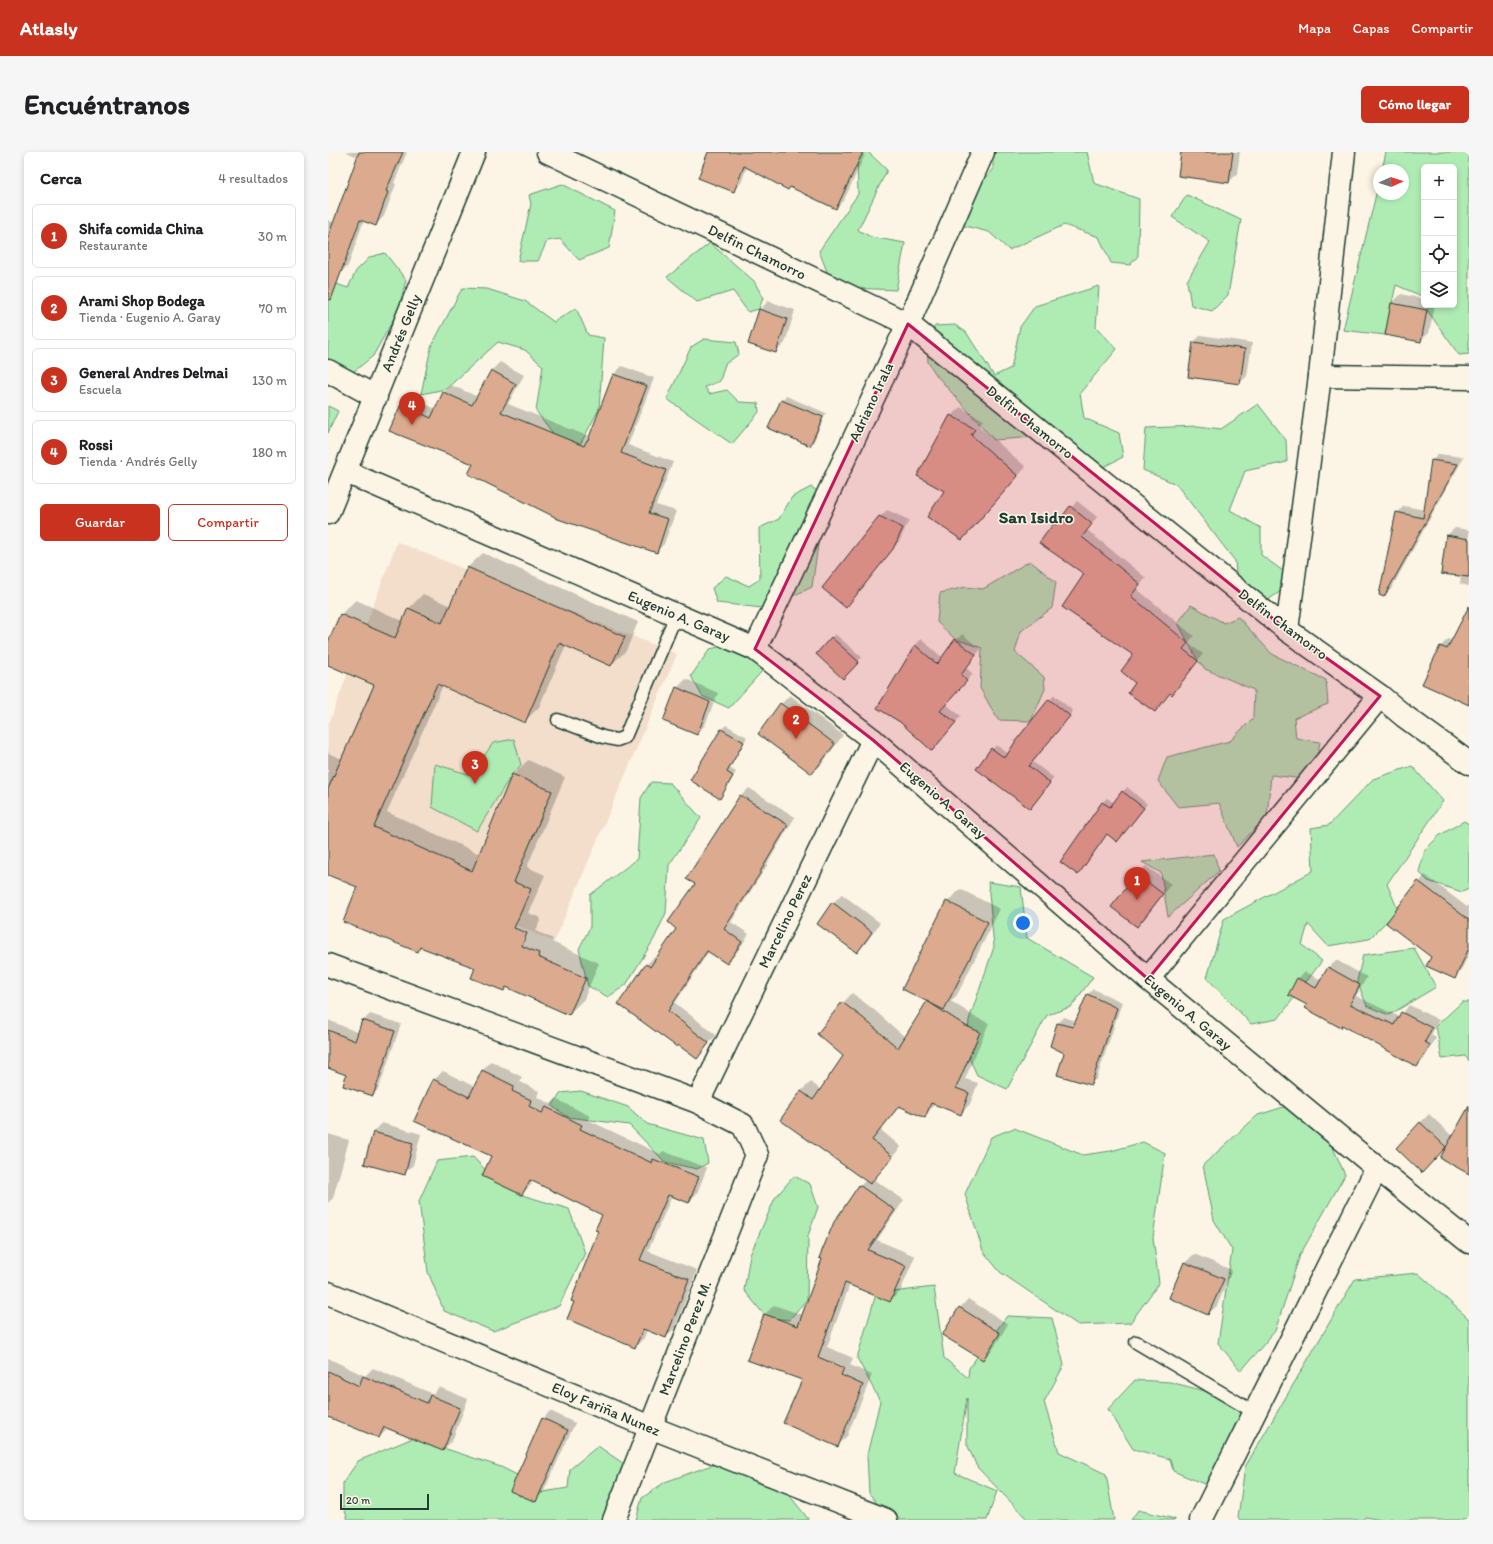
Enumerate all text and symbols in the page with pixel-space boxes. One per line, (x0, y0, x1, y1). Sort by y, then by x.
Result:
text: Atlasly (20, 17, 77, 40)
text: Mapa (1298, 20, 1331, 37)
text: Capas (1353, 20, 1390, 37)
text: Compartir (1412, 20, 1473, 37)
button: Cómo llegar (1361, 86, 1469, 123)
text: Encuéntranos (24, 87, 190, 121)
north arrow (1373, 164, 1409, 200)
map controls (1421, 164, 1457, 308)
button: + (1421, 164, 1457, 200)
text: Cerca (40, 168, 82, 188)
text: 4 resultados (218, 171, 288, 186)
button: − (1421, 200, 1457, 236)
text: Shifa comida China (79, 220, 203, 238)
street label: Delfin Chamorro (705, 220, 809, 284)
text: 1 (51, 229, 57, 244)
text: 30 m (258, 229, 287, 244)
button: locate (1421, 236, 1457, 272)
text: Restaurante (79, 238, 148, 253)
button: layers (1421, 272, 1457, 308)
street label: Andrés Gelly (377, 291, 425, 375)
text: Arami Shop Bodega (79, 292, 205, 310)
text: 2 (51, 301, 57, 316)
text: 70 m (259, 301, 287, 316)
text: Tienda · Eugenio A. Garay (79, 310, 221, 325)
street label: Adriano Irala (845, 359, 897, 444)
text: General Andres Delmai (79, 364, 228, 382)
text: 3 (50, 373, 58, 388)
text: 130 m (252, 373, 287, 388)
street label: Delfin Chamorro (983, 381, 1077, 463)
text: Escuela (79, 382, 122, 397)
pin: 4 (399, 392, 425, 425)
text: Rossi (79, 436, 113, 454)
text: 4 (50, 445, 58, 460)
text: 180 m (252, 445, 287, 460)
text: Tienda · Andrés Gelly (79, 454, 197, 469)
button: Guardar (40, 504, 160, 541)
button: Compartir (168, 504, 288, 541)
district label: San Isidro (999, 507, 1074, 527)
street label: Delfin Chamorro (1235, 585, 1331, 663)
street label: Eugenio A. Garay (625, 586, 733, 646)
pin: 2 (783, 706, 809, 739)
pin: 3 (462, 751, 488, 784)
street label: Eugenio A. Garay (896, 757, 990, 843)
pin: 1 (1124, 867, 1150, 900)
street label: Marcelino Perez (754, 871, 816, 971)
your location (1013, 913, 1033, 933)
street label: Eugenio A. Garay (1140, 970, 1236, 1054)
street label: Marcelino Perez M. (655, 1278, 715, 1398)
street label: Eloy Fariña Nunez (549, 1378, 663, 1440)
scale bar (340, 1492, 429, 1511)
text: 20 m (346, 1494, 370, 1507)

